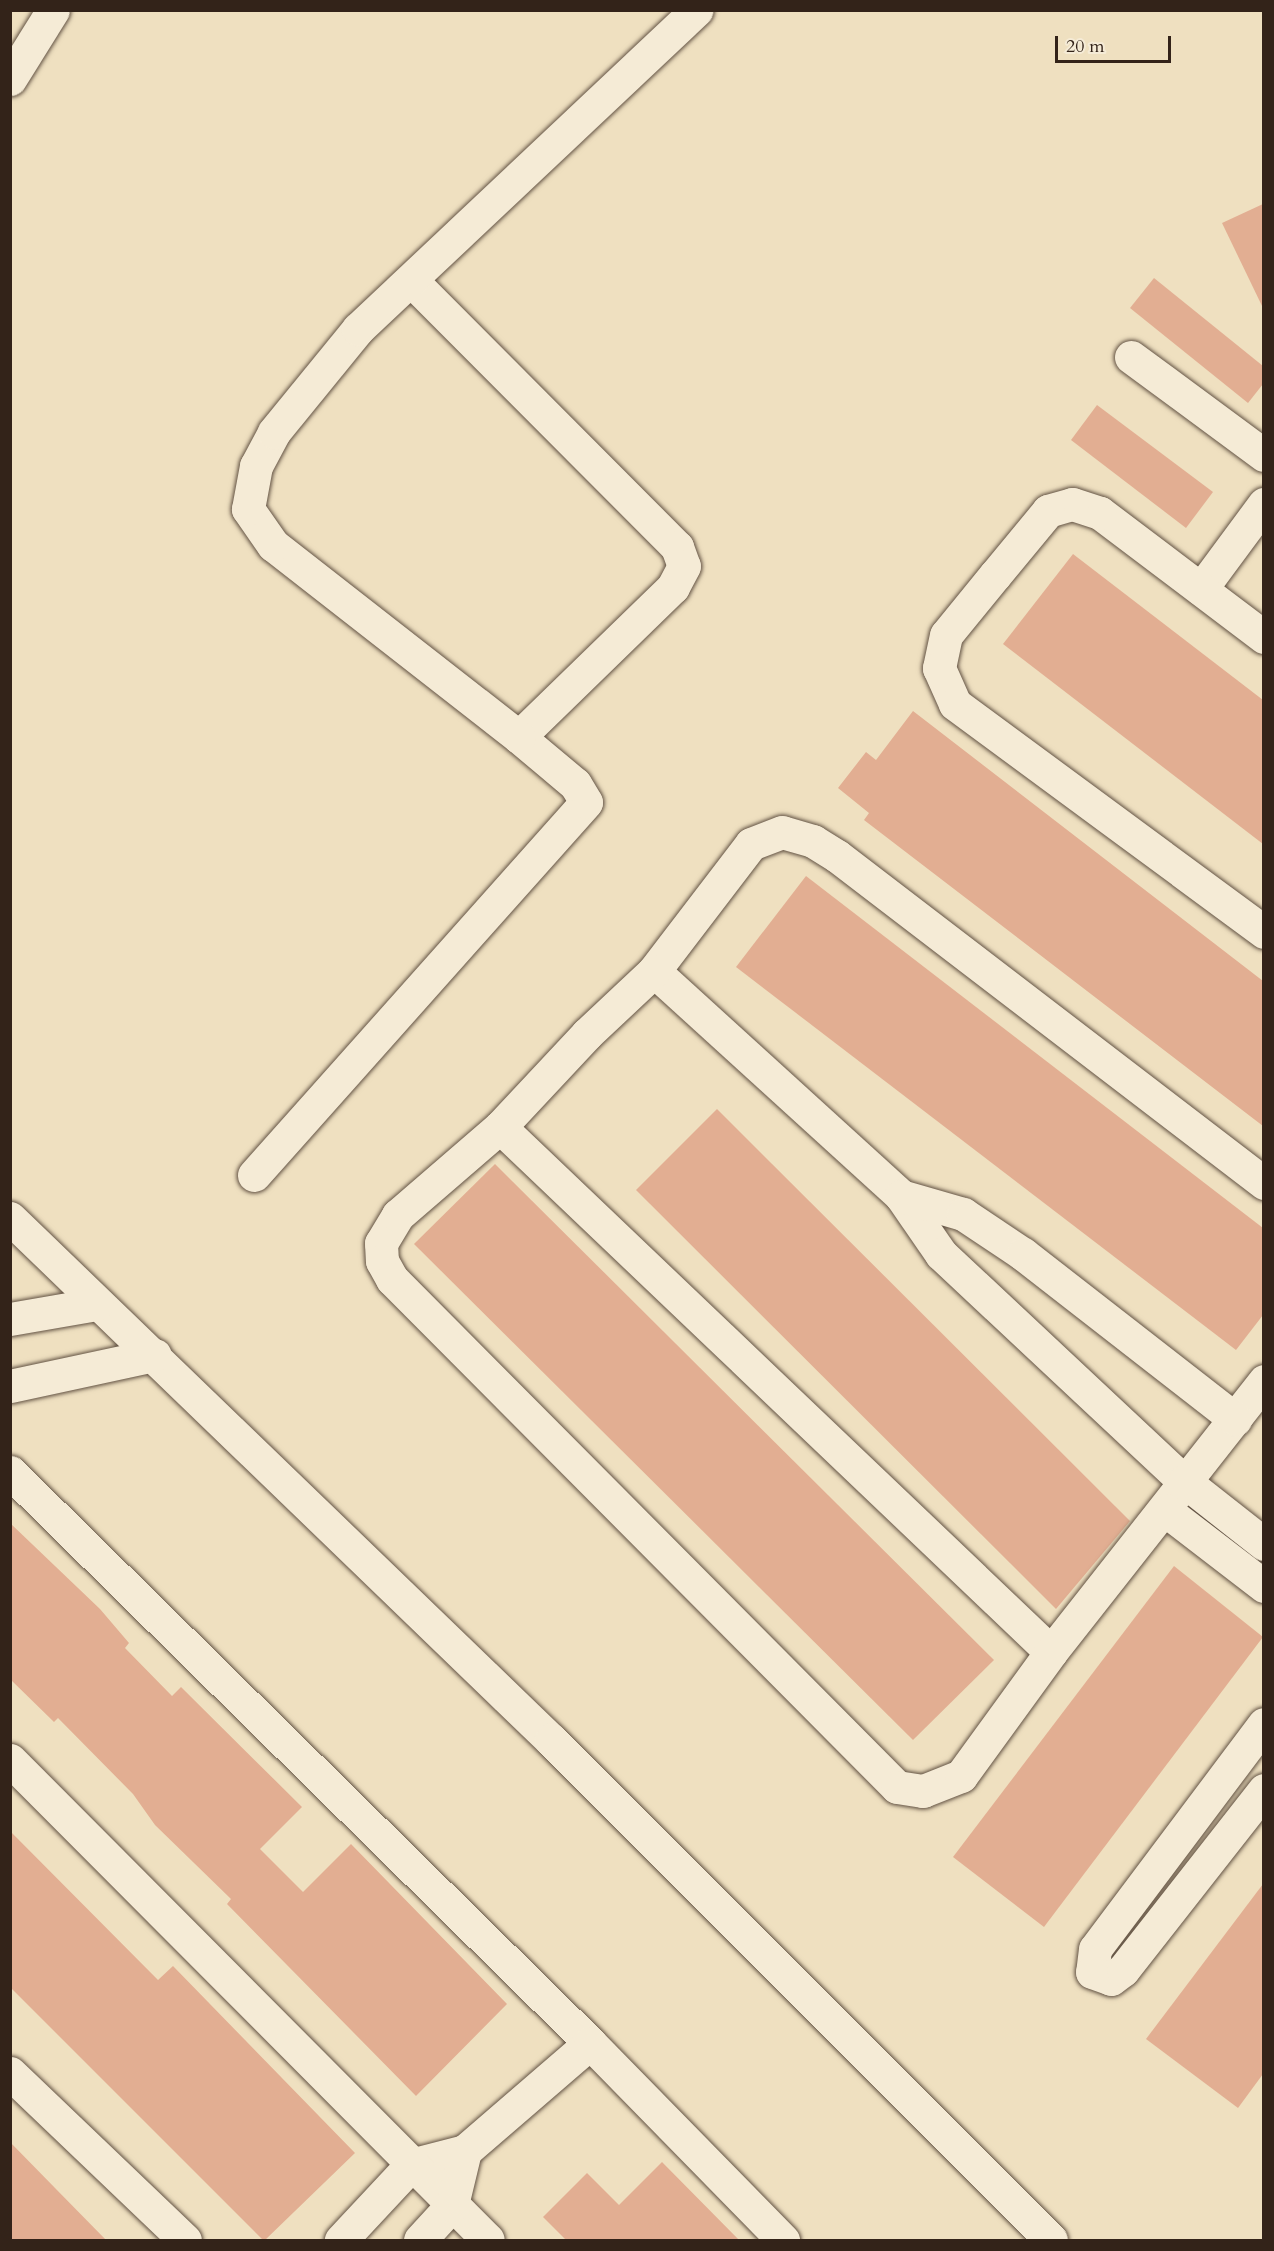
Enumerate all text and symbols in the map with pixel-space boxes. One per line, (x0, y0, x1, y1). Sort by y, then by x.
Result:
scale bar (1058, 24, 1174, 62)
text: 20 m (1066, 34, 1105, 59)

